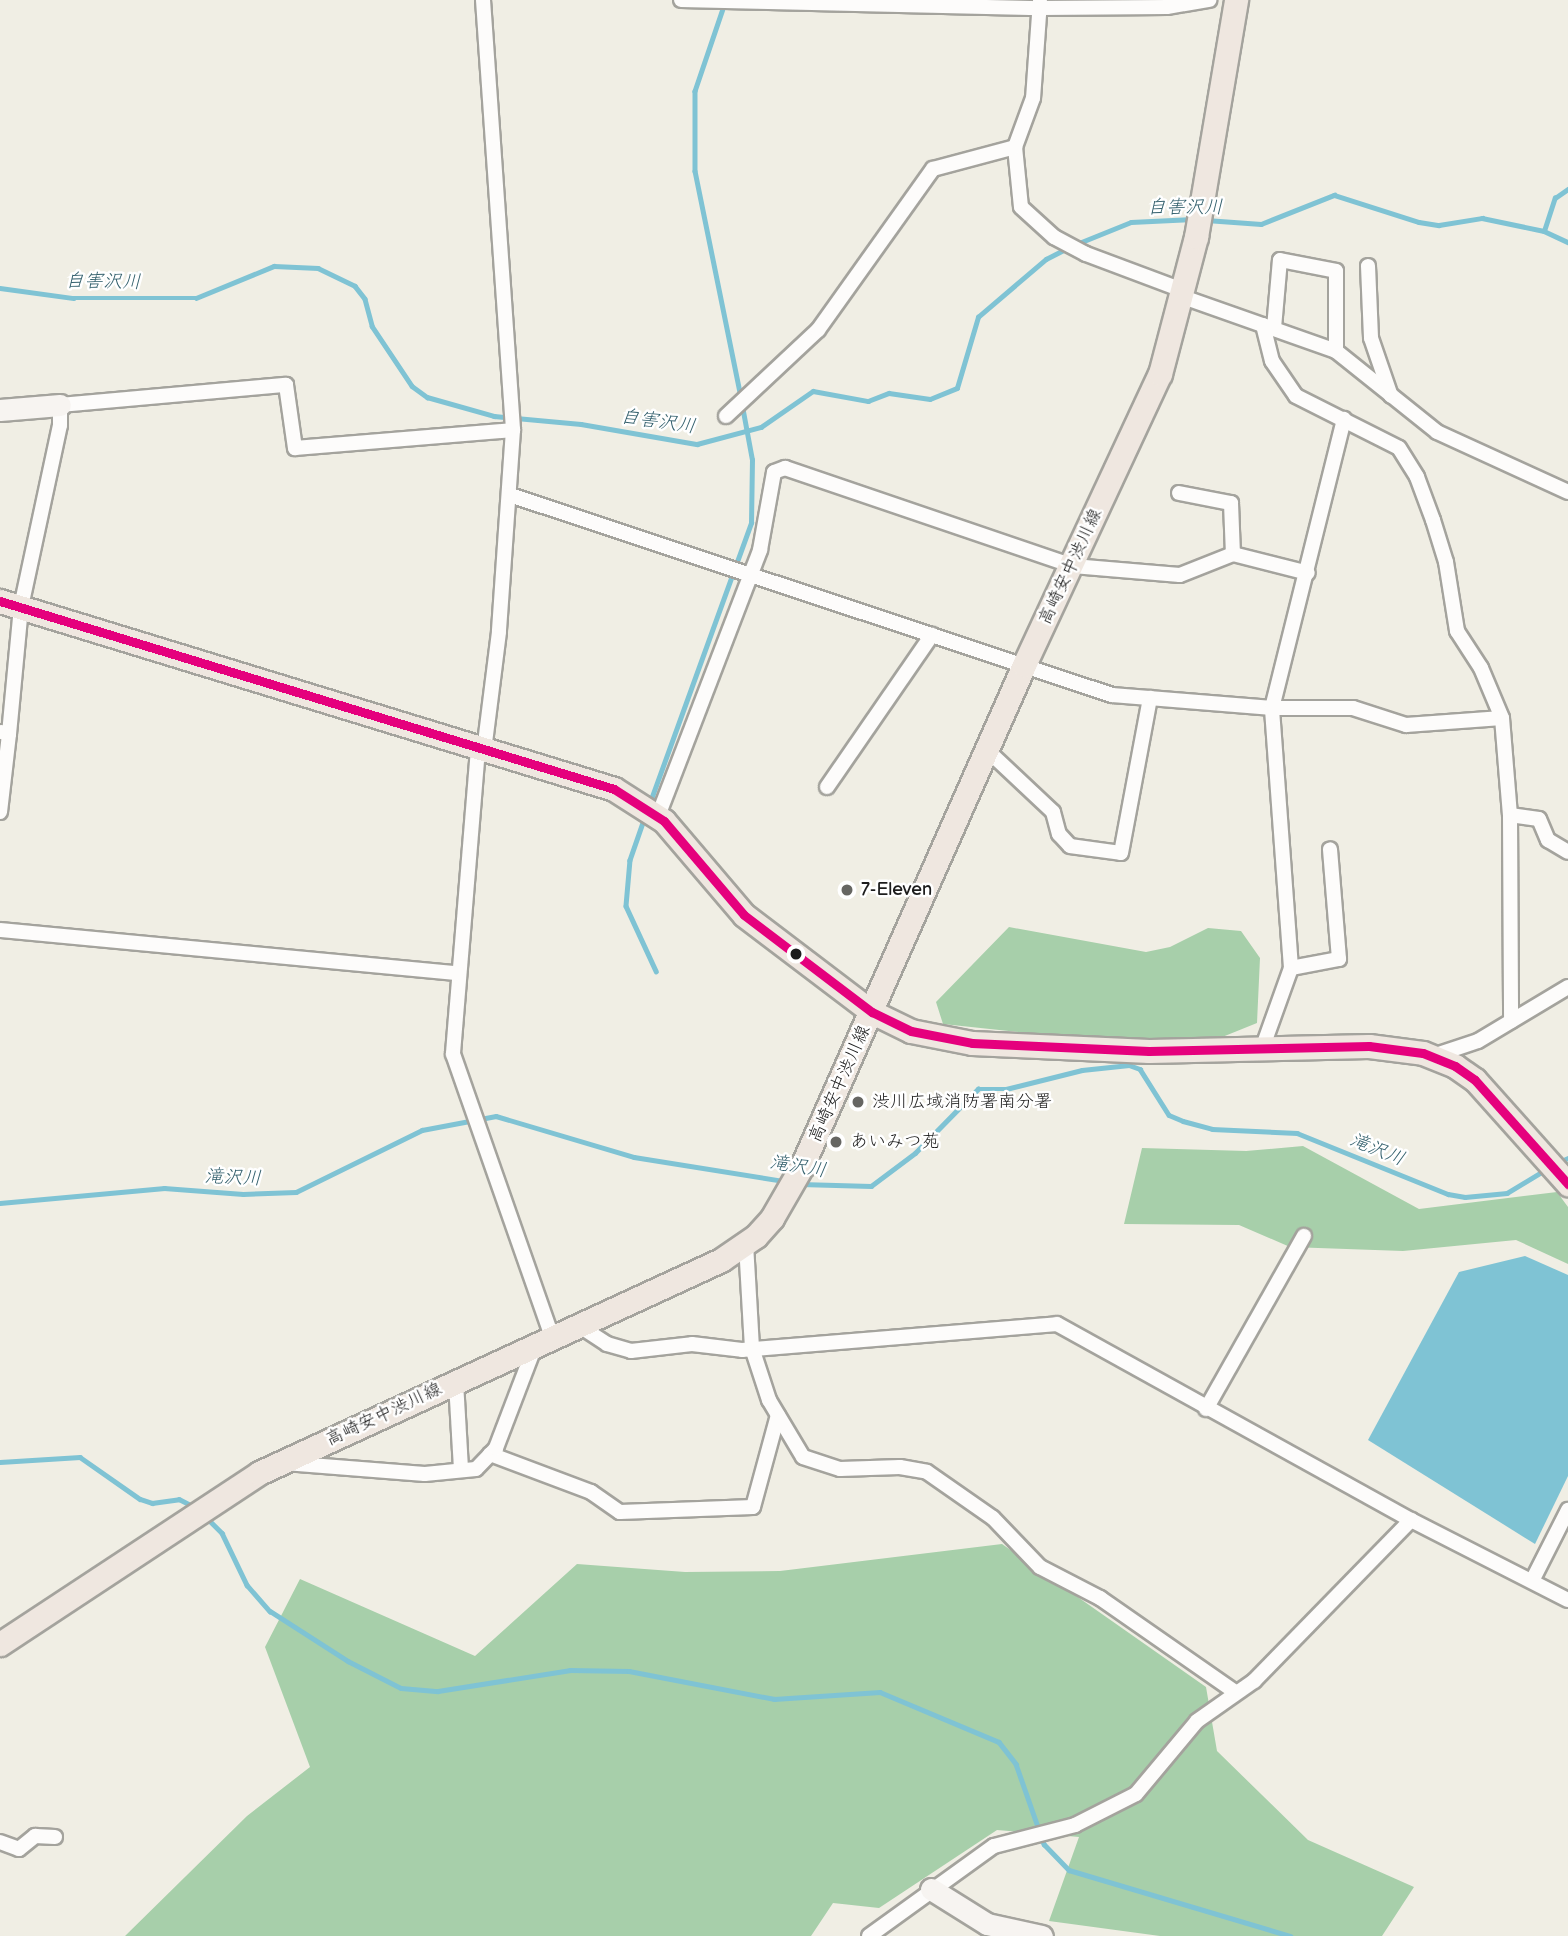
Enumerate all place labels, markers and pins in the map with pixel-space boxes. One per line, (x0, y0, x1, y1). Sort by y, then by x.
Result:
place label: 7-Eleven (861, 879, 932, 901)
marker: 7-Eleven (839, 882, 855, 898)
unlabelled marker (789, 947, 803, 961)
place label: 渋川広域消防署南分署 (872, 1091, 1052, 1113)
marker: 渋川広域消防署南分署 (850, 1094, 866, 1110)
place label: あいみつ苑 (850, 1131, 940, 1153)
marker: あいみつ苑 (828, 1134, 844, 1150)

